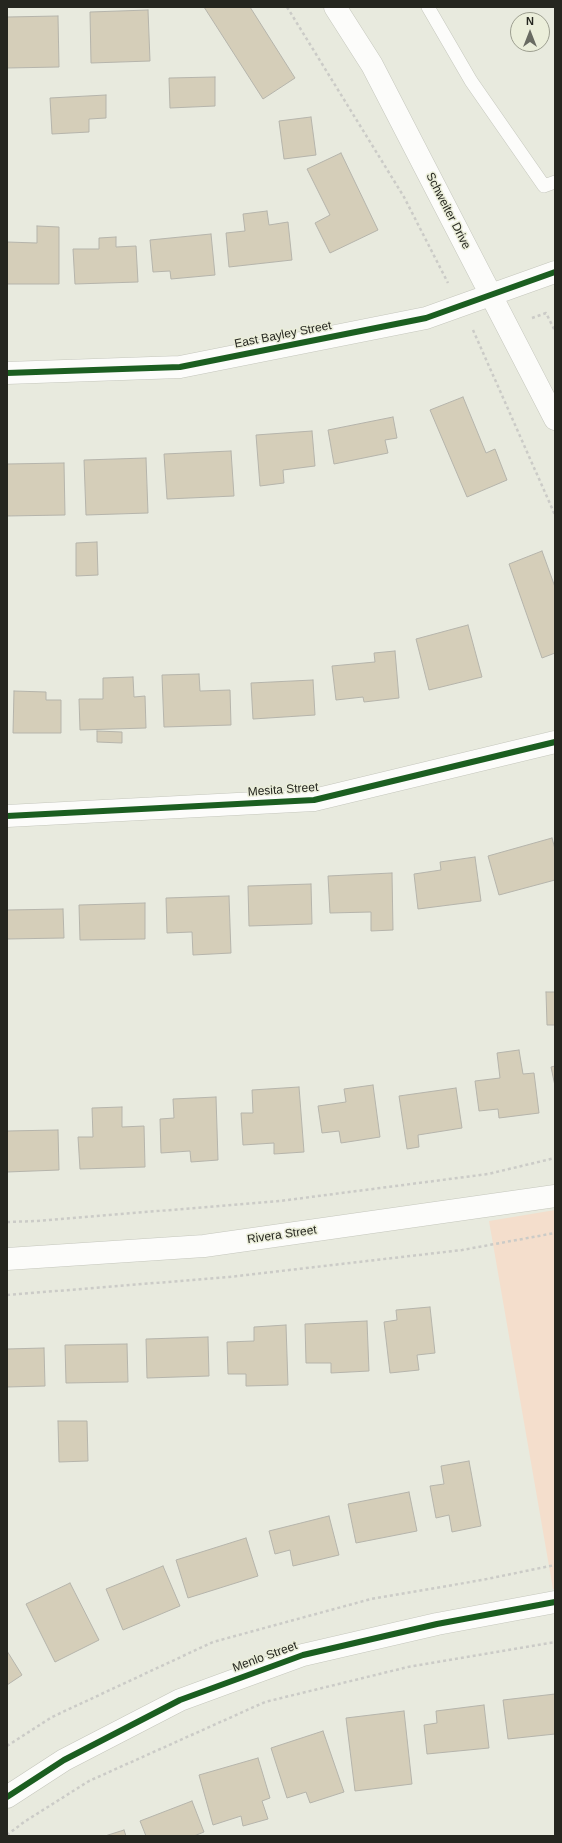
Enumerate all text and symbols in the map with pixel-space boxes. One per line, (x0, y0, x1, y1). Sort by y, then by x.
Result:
north arrow (510, 12, 550, 52)
text: N (526, 15, 534, 27)
street label: Schweiter Drive (423, 170, 473, 252)
street label: East Bayley Street (233, 319, 333, 351)
street label: Mesita Street (247, 780, 319, 800)
street label: Rivera Street (246, 1223, 318, 1247)
street label: Menlo Street (231, 1639, 299, 1675)

